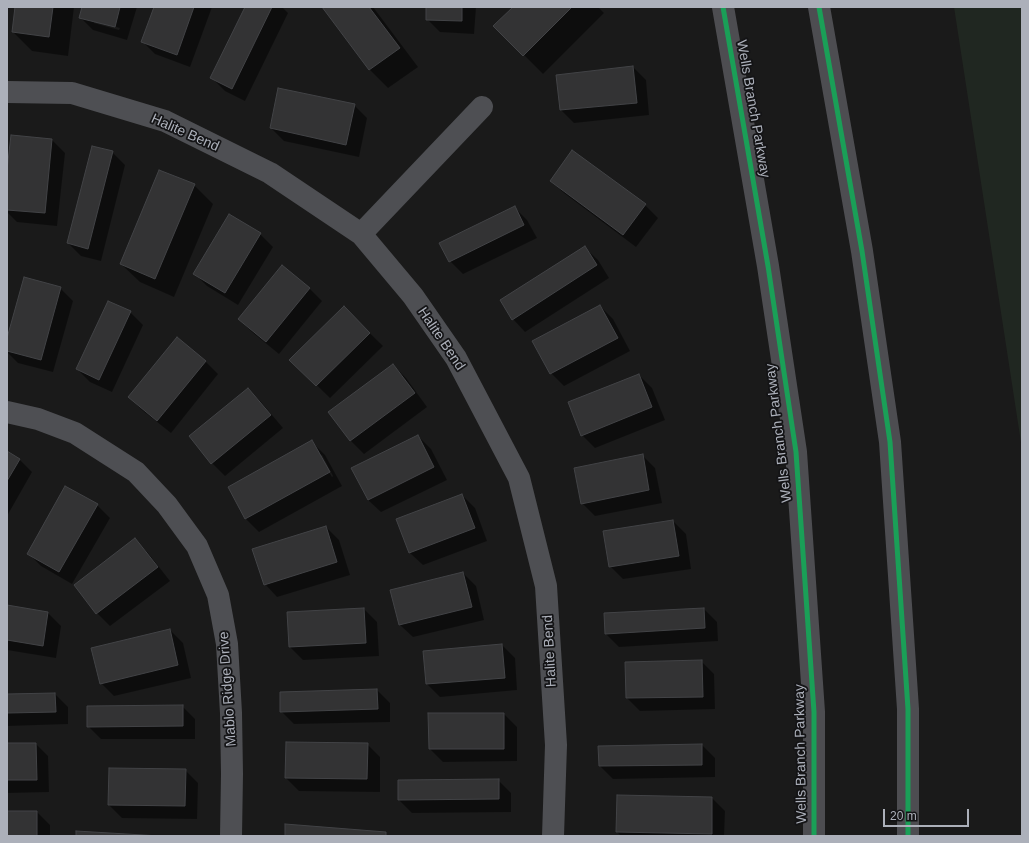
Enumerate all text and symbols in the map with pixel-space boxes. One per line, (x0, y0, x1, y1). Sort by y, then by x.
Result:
street label: Wells Branch Parkway (733, 39, 773, 179)
street label: Halite Bend (149, 111, 221, 155)
street label: Halite Bend (414, 304, 468, 374)
street label: Wells Branch Parkway (762, 363, 796, 503)
street label: Halite Bend (540, 614, 560, 688)
street label: Mablo Ridge Drive (216, 631, 240, 747)
street label: Wells Branch Parkway (791, 684, 811, 824)
scale bar (885, 801, 971, 827)
text: 20 m (890, 809, 917, 823)

